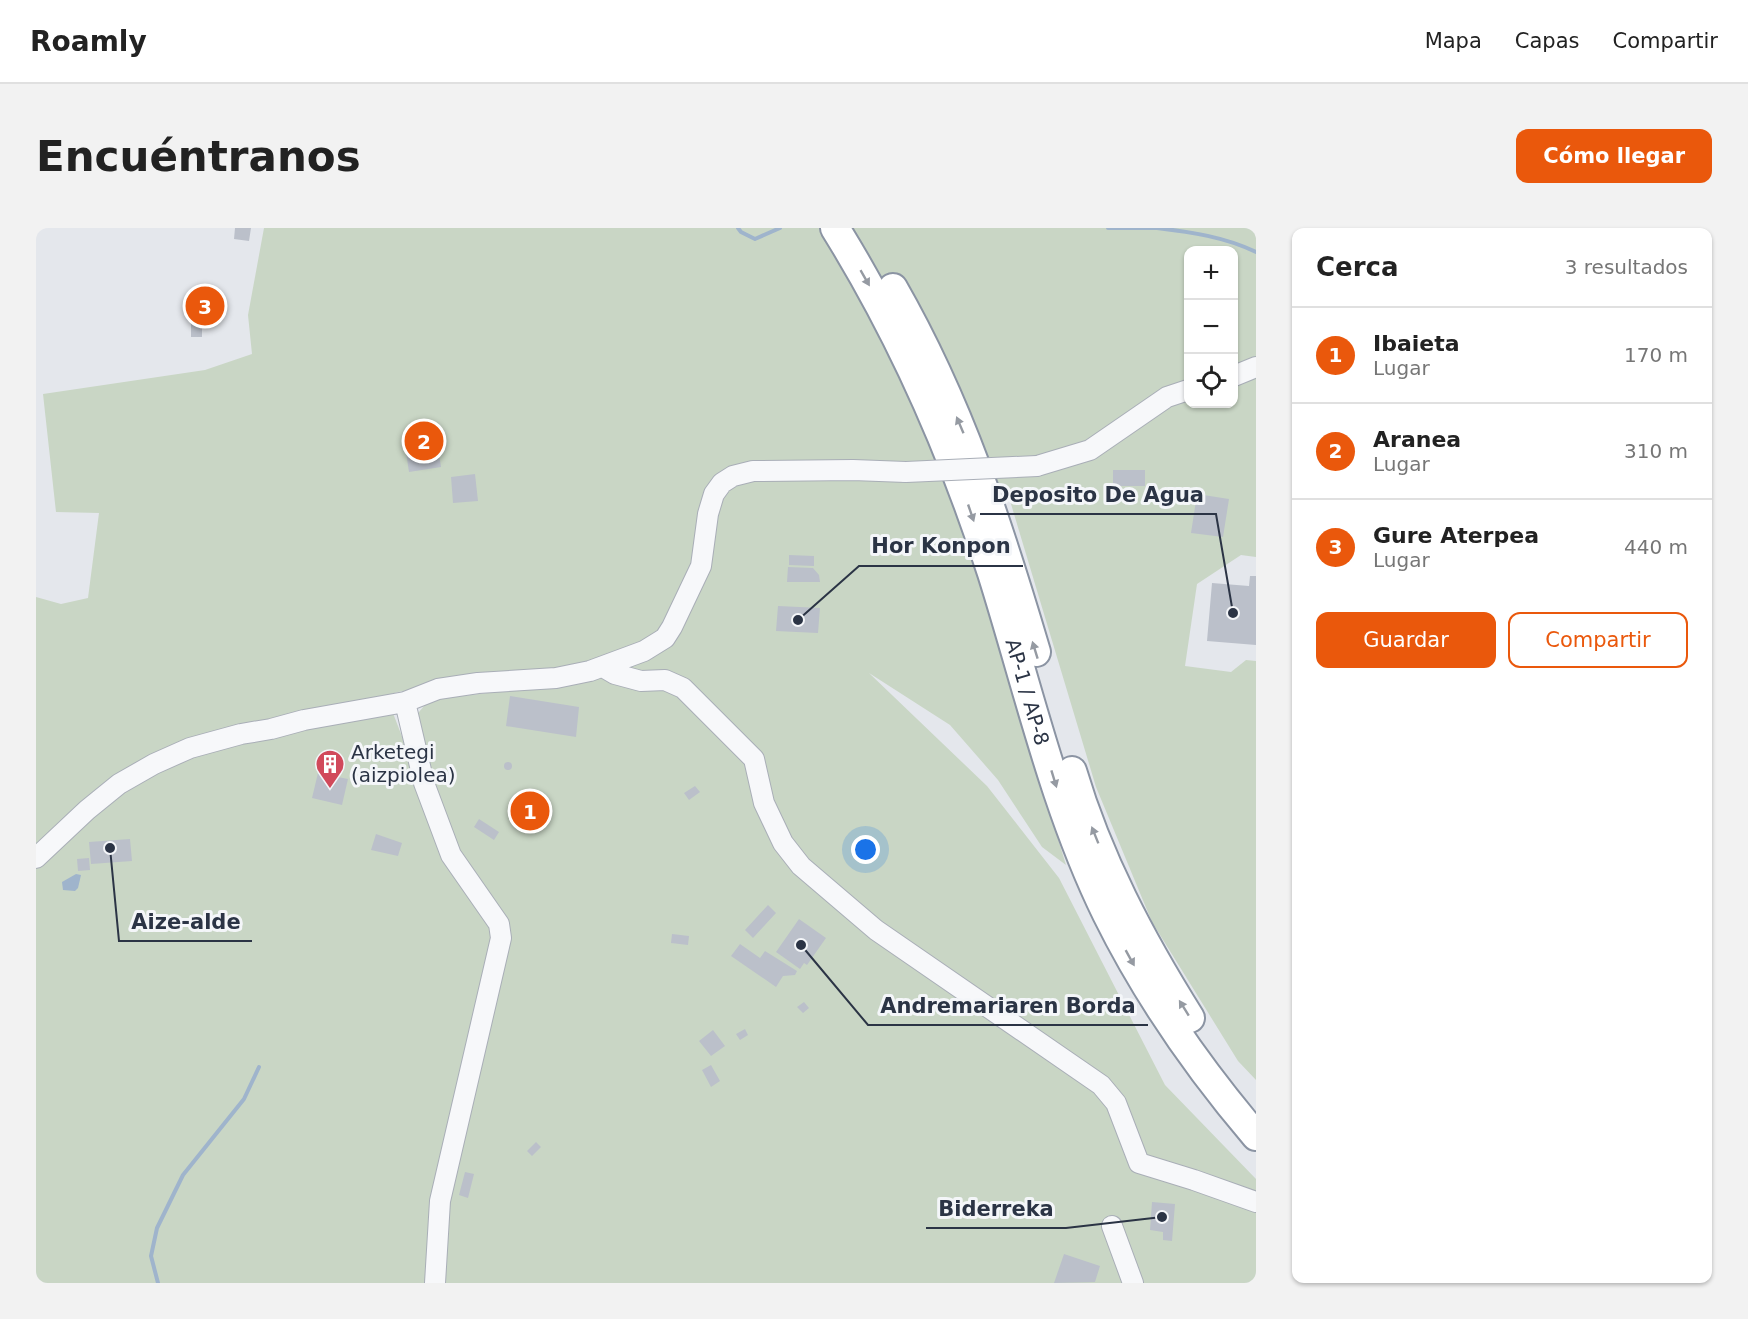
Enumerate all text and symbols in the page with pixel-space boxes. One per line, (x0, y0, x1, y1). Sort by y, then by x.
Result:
text: Roamly (30, 25, 147, 58)
text: Mapa (1425, 29, 1482, 53)
text: Capas (1515, 29, 1579, 53)
text: Compartir (1612, 29, 1718, 53)
button: Cómo llegar (1516, 129, 1712, 183)
text: Encuéntranos (36, 132, 361, 181)
map controls (1184, 246, 1238, 408)
button: + (1184, 246, 1238, 300)
text: Cerca (1316, 252, 1399, 282)
text: 3 resultados (1565, 255, 1688, 279)
one-way arrow (860, 270, 870, 287)
pin: 3 (186, 284, 224, 328)
button: − (1184, 300, 1238, 354)
text: Ibaieta (1373, 331, 1460, 356)
text: 1 (1329, 343, 1342, 367)
text: 170 m (1624, 343, 1688, 367)
button: locate (1184, 354, 1238, 408)
text: Lugar (1373, 356, 1430, 380)
one-way arrow (955, 416, 965, 434)
pin: 2 (404, 418, 444, 464)
text: Aranea (1373, 427, 1461, 452)
text: 2 (1329, 439, 1342, 463)
text: 310 m (1624, 439, 1688, 463)
text: Lugar (1373, 452, 1430, 476)
callout: Deposito De Agua (980, 475, 1216, 514)
text: Deposito De Agua (992, 483, 1204, 507)
one-way arrow (967, 504, 977, 522)
text: Gure Aterpea (1373, 523, 1539, 548)
callout: Hor Konpon (859, 527, 1023, 566)
text: Hor Konpon (871, 534, 1011, 558)
text: 3 (1329, 535, 1342, 559)
text: 440 m (1624, 535, 1688, 559)
text: Lugar (1373, 548, 1430, 572)
button: Guardar (1316, 612, 1496, 668)
button: Compartir (1508, 612, 1688, 668)
street label: AP-1 / AP-8 (1000, 636, 1054, 748)
one-way arrow (1030, 640, 1039, 658)
place label: Arketegi (aizpiolea) (351, 740, 456, 787)
building icon: Arketegi (aizpiolea) (314, 748, 346, 790)
one-way arrow (1050, 770, 1059, 788)
pin: 1 (510, 788, 550, 834)
one-way arrow (1090, 826, 1099, 844)
your location (851, 835, 880, 864)
callout: Aize-alde (119, 902, 252, 941)
text: Aize-alde (131, 910, 241, 934)
one-way arrow (1125, 950, 1136, 966)
callout: Andremariaren Borda (868, 986, 1148, 1025)
text: Andremariaren Borda (880, 994, 1136, 1018)
one-way arrow (1178, 1000, 1189, 1017)
callout: Biderreka (926, 1189, 1066, 1228)
text: Biderreka (938, 1197, 1054, 1221)

